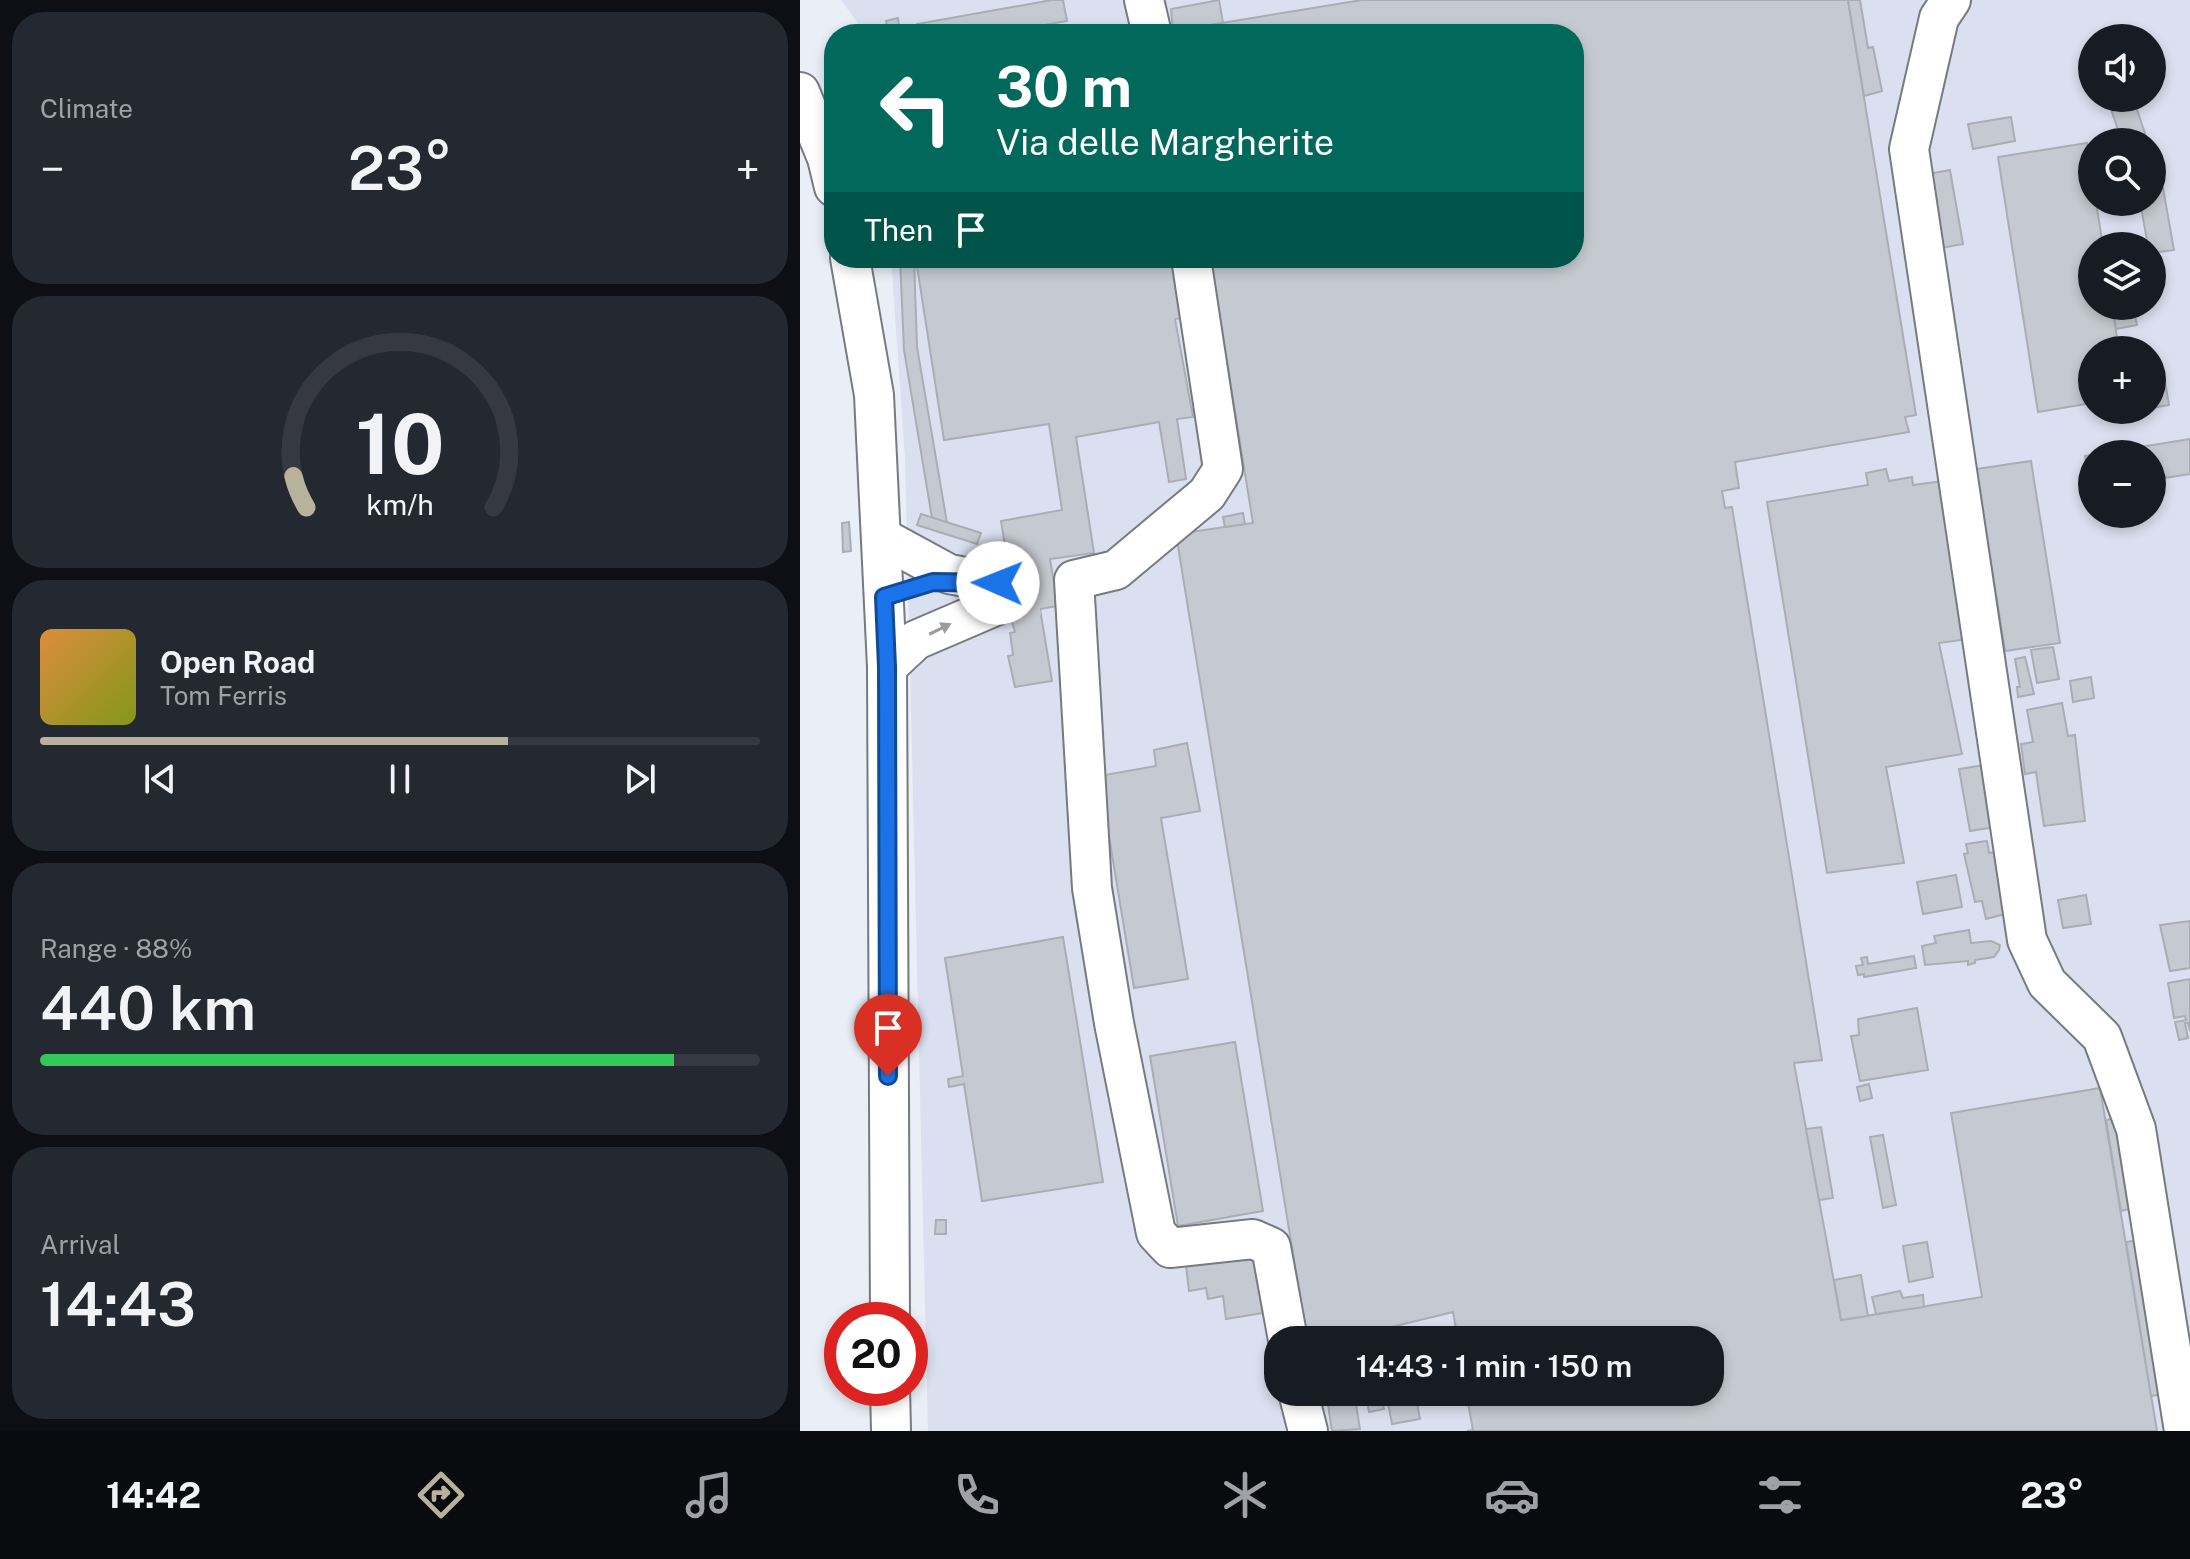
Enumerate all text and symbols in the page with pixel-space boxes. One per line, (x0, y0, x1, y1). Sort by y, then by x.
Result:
map controls (2078, 24, 2166, 528)
button: sound (2078, 24, 2166, 112)
text: 30 m (996, 54, 1132, 120)
icon: left (864, 56, 968, 160)
text: Climate (40, 93, 133, 124)
text: Via delle Margherite (996, 121, 1334, 163)
button: search (2078, 128, 2166, 216)
text: 23° (348, 133, 452, 204)
text: − (40, 143, 64, 195)
text: + (736, 143, 760, 195)
icon: arrive (949, 208, 993, 252)
text: Then (864, 212, 933, 248)
button: layers (2078, 232, 2166, 320)
button: + (2078, 336, 2166, 424)
text: 10 (355, 394, 445, 492)
button: − (2078, 440, 2166, 528)
text: km/h (366, 488, 434, 521)
position arrow (956, 541, 1040, 625)
one-way arrow (928, 622, 951, 636)
text: Open Road (160, 644, 315, 680)
text: Tom Ferris (160, 680, 287, 711)
icon: previous (138, 757, 182, 801)
icon: pause (378, 757, 422, 801)
icon: next (618, 757, 662, 801)
text: Range · 88% (40, 933, 192, 964)
text: 440 km (40, 973, 256, 1044)
pin (854, 994, 922, 1076)
icon: arrive (866, 1006, 910, 1050)
text: Arrival (40, 1229, 120, 1260)
text: 14:43 (40, 1269, 196, 1340)
speed limit sign: 20 (824, 1302, 928, 1406)
text: 14:43 · 1 min · 150 m (1356, 1348, 1632, 1384)
icon: directions (413, 1467, 469, 1523)
icon: music (681, 1467, 737, 1523)
icon: phone (949, 1467, 1005, 1523)
icon: climate (1217, 1467, 1273, 1523)
icon: car (1484, 1467, 1540, 1523)
icon: filters (1752, 1467, 1808, 1523)
text: 14:42 (106, 1474, 201, 1516)
text: 23° (2020, 1474, 2084, 1516)

